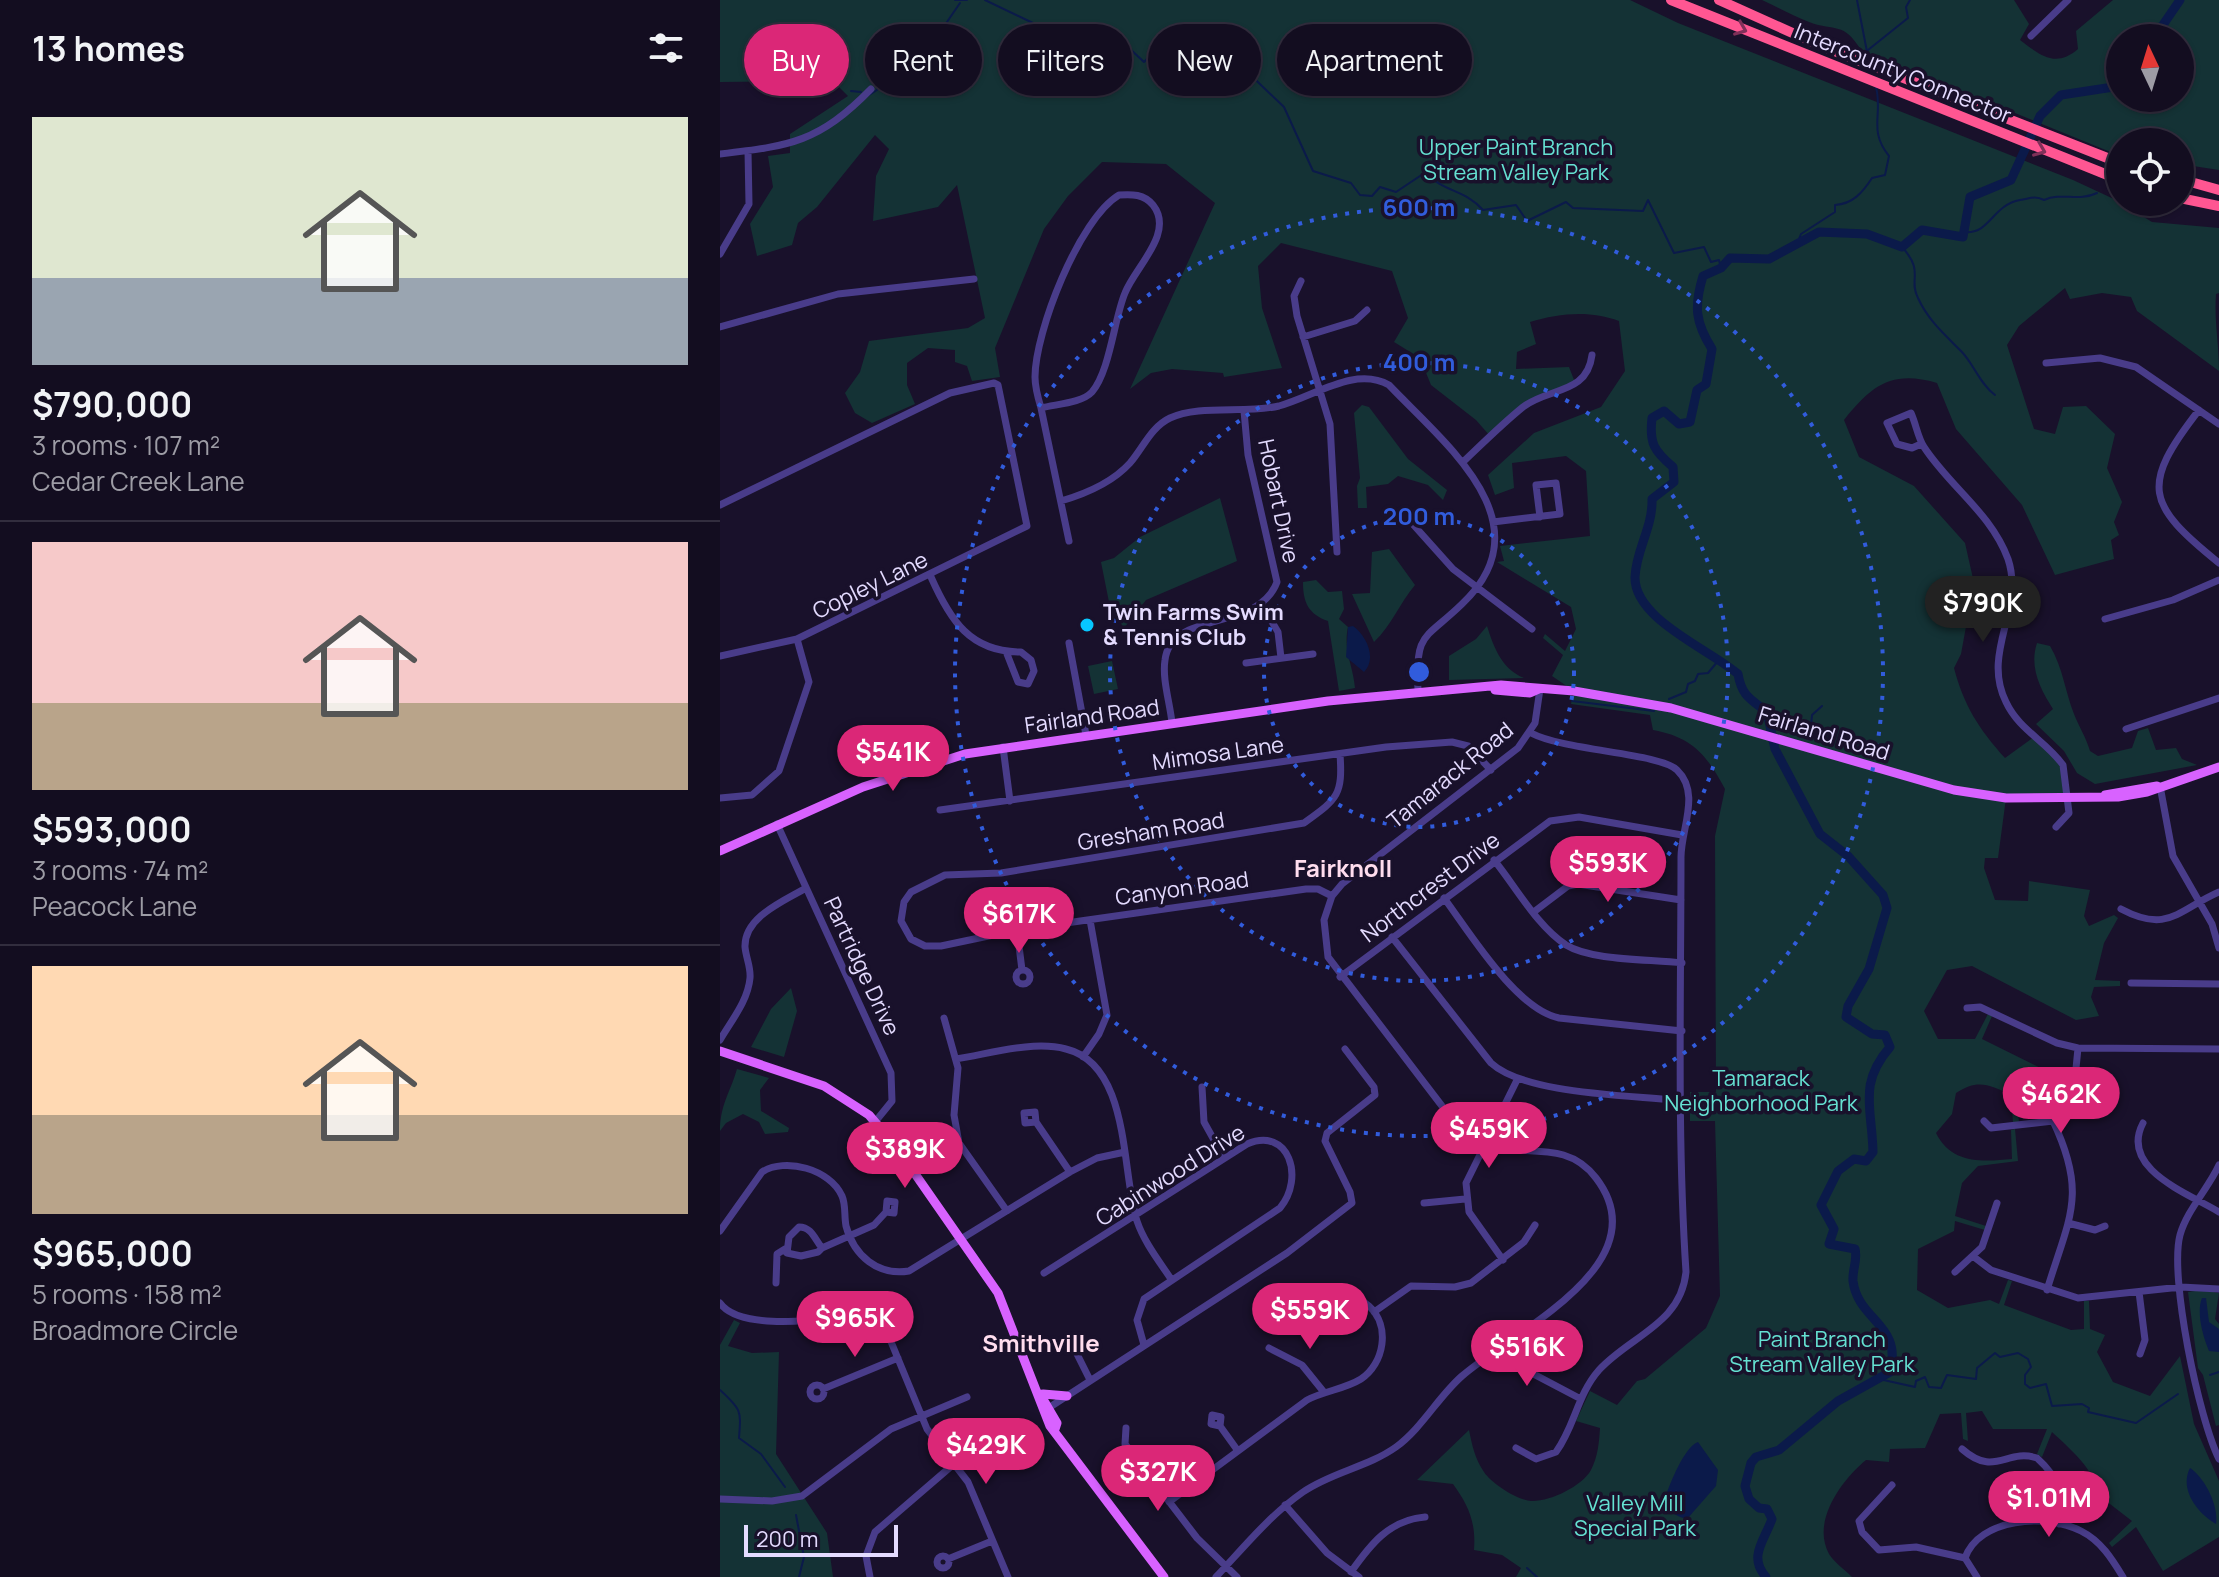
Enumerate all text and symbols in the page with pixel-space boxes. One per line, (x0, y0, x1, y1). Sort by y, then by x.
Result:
street label: Intercounty Connector (1790, 16, 2016, 130)
one-way arrow (1733, 20, 1747, 36)
chip: Buy (744, 24, 849, 96)
chip: Rent (865, 24, 982, 96)
chip: Filters (998, 24, 1132, 96)
chip: New (1148, 24, 1261, 96)
chip: Apartment (1277, 24, 1472, 96)
north arrow (2106, 24, 2194, 112)
map controls (2106, 24, 2194, 216)
text: 13 homes (32, 25, 185, 71)
icon: filters (644, 26, 688, 70)
button: locate (2106, 128, 2194, 216)
park label: Upper Paint Branch Stream Valley Park (1419, 132, 1613, 187)
one-way arrow (2032, 140, 2046, 157)
icon: home (288, 169, 432, 313)
text: 600 m (1383, 190, 1455, 223)
text: 400 m (1383, 345, 1455, 378)
text: $790,000 (32, 381, 192, 427)
text: 3 rooms · 107 m² (32, 427, 220, 463)
street label: Hobart Drive (1251, 436, 1307, 566)
text: Cedar Creek Lane (32, 463, 245, 499)
text: 200 m (1383, 499, 1455, 532)
street label: Copley Lane (807, 544, 933, 626)
pin: $790K (1927, 576, 2039, 644)
text: $790K (1943, 584, 2023, 620)
icon: home (288, 594, 432, 738)
place label: Twin Farms Swim & Tennis Club (1103, 597, 1284, 652)
marker: Twin Farms Swim & Tennis Club (1078, 616, 1096, 634)
centre of rings (1405, 658, 1433, 686)
street label: Fairland Road (1023, 692, 1161, 740)
street label: Fairland Road (1755, 699, 1893, 767)
street label: Tamarack Road (1381, 715, 1519, 835)
pin: $541K (837, 725, 949, 793)
street label: Mimosa Lane (1150, 729, 1286, 777)
text: $541K (855, 733, 931, 769)
street label: Gresham Road (1076, 805, 1226, 857)
text: $593,000 (32, 806, 192, 852)
street label: Northcrest Drive (1354, 825, 1506, 949)
pin: $593K (1552, 836, 1664, 904)
text: $593K (1568, 844, 1648, 880)
district label: Fairknoll (1294, 851, 1392, 884)
text: 3 rooms · 74 m² (32, 852, 208, 888)
street label: Canyon Road (1113, 864, 1251, 912)
pin: $617K (963, 887, 1075, 955)
text: Peacock Lane (32, 888, 197, 924)
street label: Partridge Drive (817, 892, 907, 1040)
text: $617K (982, 895, 1056, 931)
icon: home (288, 1018, 432, 1162)
park label: Tamarack Neighborhood Park (1664, 1063, 1859, 1118)
pin: $462K (2005, 1067, 2117, 1135)
text: $462K (2021, 1075, 2101, 1111)
pin: $459K (1433, 1102, 1545, 1170)
text: $459K (1449, 1110, 1529, 1146)
street label: Cabinwood Drive (1090, 1117, 1250, 1233)
pin: $389K (849, 1122, 961, 1190)
text: $389K (865, 1130, 945, 1166)
text: $965,000 (32, 1230, 193, 1276)
text: 5 rooms · 158 m² (32, 1276, 222, 1312)
pin: $559K (1254, 1283, 1366, 1351)
pin: $965K (799, 1291, 911, 1359)
text: $559K (1270, 1291, 1350, 1327)
text: $965K (815, 1299, 895, 1335)
text: Broadmore Circle (32, 1312, 238, 1348)
pin: $516K (1471, 1320, 1583, 1388)
park label: Paint Branch Stream Valley Park (1729, 1324, 1916, 1379)
district label: Smithville (982, 1326, 1100, 1359)
text: $516K (1489, 1328, 1565, 1364)
pin: $429K (930, 1418, 1042, 1486)
text: $429K (946, 1426, 1026, 1462)
pin: $327K (1102, 1445, 1214, 1513)
text: $327K (1119, 1453, 1197, 1489)
pin: $1.01M (1984, 1471, 2114, 1539)
text: $1.01M (2006, 1479, 2092, 1515)
park label: Valley Mill Special Park (1574, 1488, 1697, 1543)
scale bar (744, 1521, 898, 1557)
text: 200 m (756, 1524, 818, 1554)

